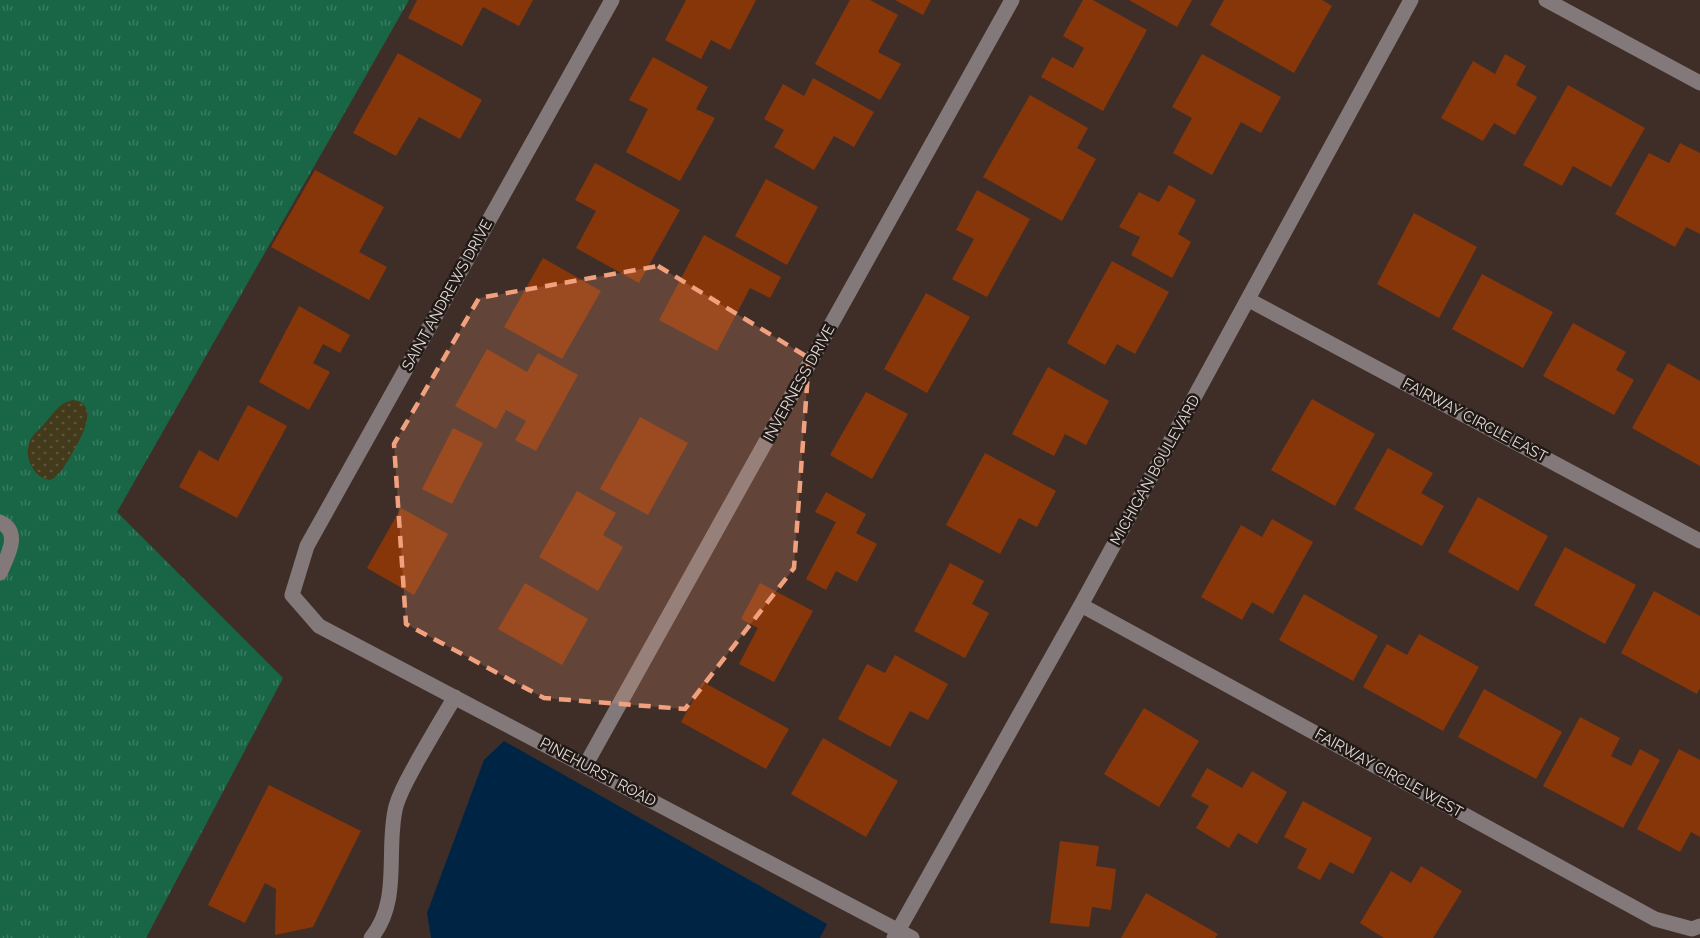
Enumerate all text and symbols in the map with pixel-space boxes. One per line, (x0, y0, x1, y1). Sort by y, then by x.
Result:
street label: SAINT ANDREWS DRIVE (398, 216, 496, 374)
street label: INVERNESS DRIVE (759, 321, 839, 445)
street label: FAIRWAY CIRCLE EAST (1400, 374, 1550, 466)
street label: MICHIGAN BOULEVARD (1106, 392, 1204, 548)
street label: FAIRWAY CIRCLE WEST (1312, 725, 1466, 821)
street label: PINEHURST ROAD (537, 734, 659, 810)

